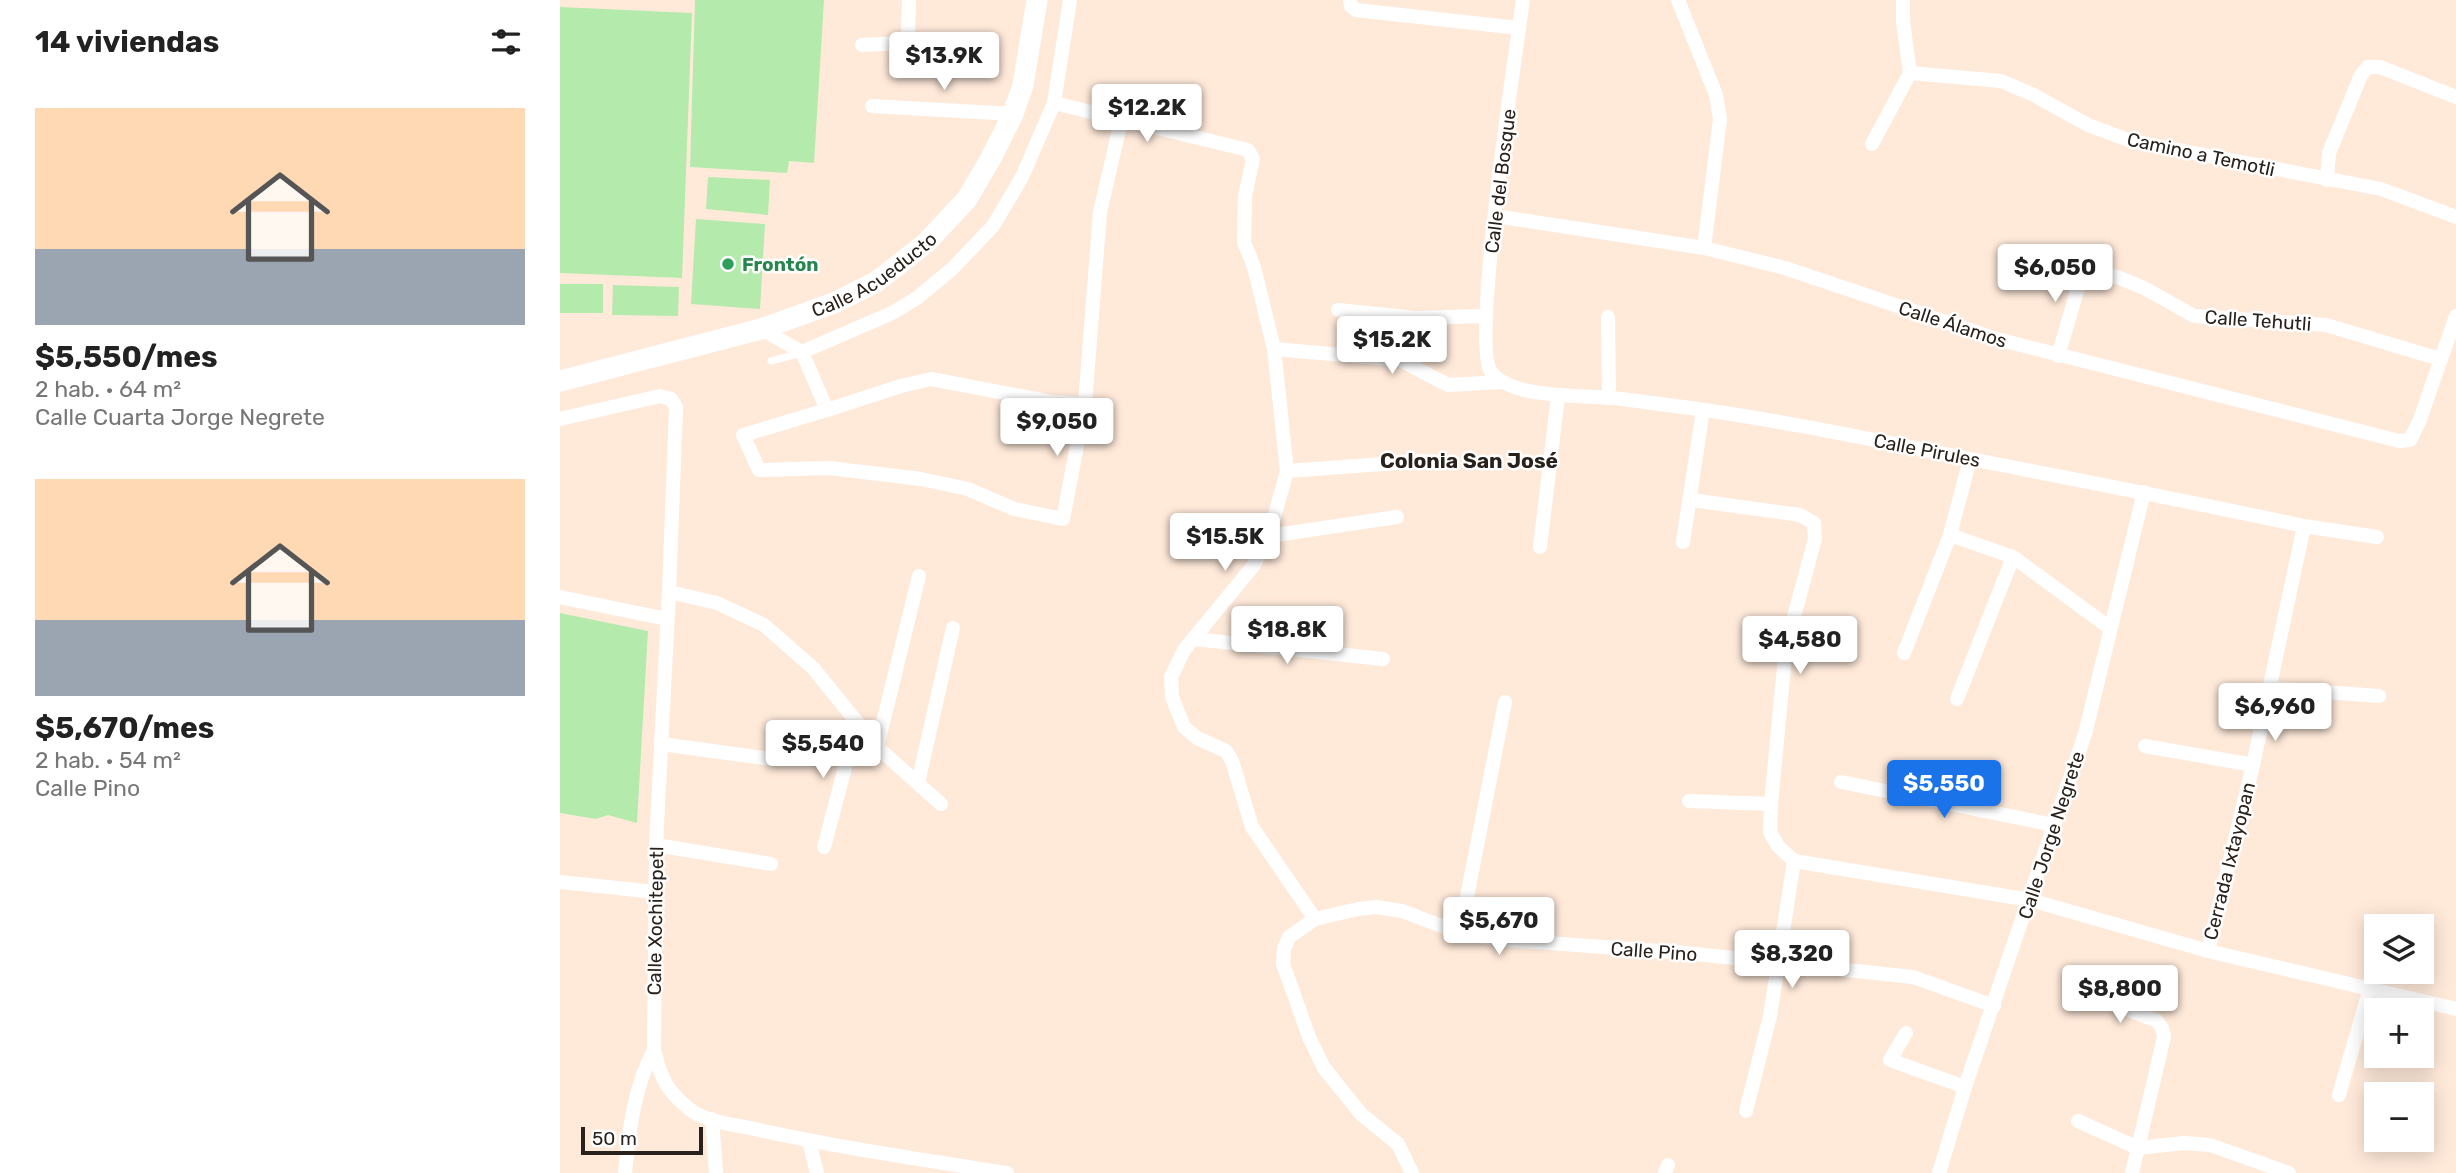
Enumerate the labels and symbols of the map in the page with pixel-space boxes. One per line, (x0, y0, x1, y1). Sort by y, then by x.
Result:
pin: $13.9K (887, 32, 1001, 92)
pin: $12.2K (1090, 85, 1204, 144)
street label: Calle del Bosque (1480, 107, 1521, 255)
street label: Camino a Temotli (2125, 128, 2277, 181)
street label: Calle Acueducto (809, 228, 942, 322)
pin: $6,050 (1998, 244, 2112, 304)
place label: Frontón (742, 253, 819, 276)
marker: Frontón (720, 256, 736, 272)
street label: Calle Álamos (1896, 296, 2010, 353)
street label: Calle Tehutli (2204, 305, 2312, 336)
pin: $15.2K (1335, 316, 1449, 376)
pin: $9,050 (1000, 398, 1114, 458)
street label: Calle Pirules (1872, 429, 1982, 472)
district label: Colonia San José (1380, 448, 1558, 473)
pin: $15.5K (1168, 514, 1282, 573)
pin: $18.8K (1230, 606, 1344, 666)
pin: $4,580 (1743, 616, 1857, 676)
pin: $6,960 (2218, 684, 2332, 743)
pin: $5,540 (766, 720, 880, 780)
street label: Calle Jorge Negrete (2013, 748, 2089, 922)
pin: $5,550 (1887, 760, 2001, 820)
street label: Cerrada Ixtayopan (2199, 780, 2260, 943)
street label: Calle Xochitepetl (643, 846, 668, 996)
pin: $5,670 (1442, 898, 1556, 957)
pin: $8,320 (1735, 930, 1849, 990)
street label: Calle Pino (1610, 937, 1698, 966)
pin: $8,800 (2063, 965, 2177, 1025)
scale bar (581, 1124, 704, 1156)

